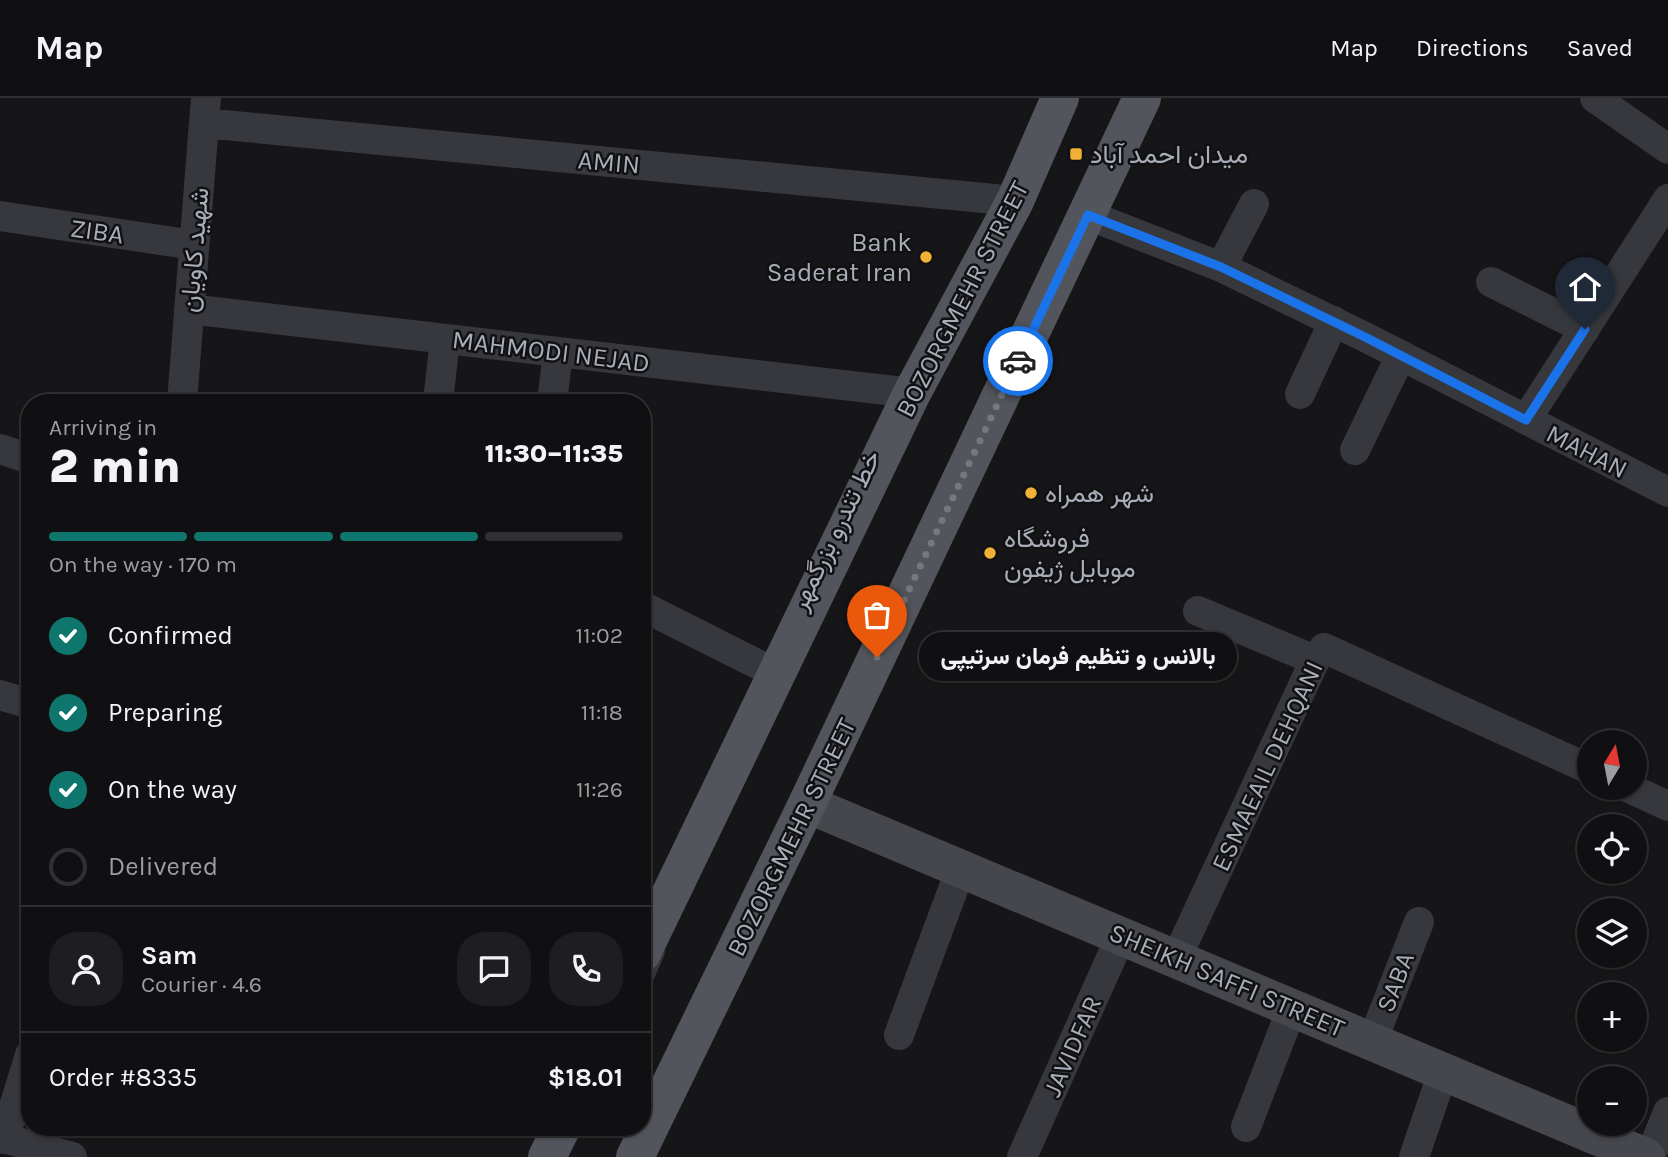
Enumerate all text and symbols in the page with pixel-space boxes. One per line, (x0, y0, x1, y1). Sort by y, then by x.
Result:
text: Map (35, 29, 103, 67)
text: Map (1330, 34, 1378, 62)
text: Directions (1416, 34, 1529, 62)
text: Saved (1567, 34, 1633, 62)
place label: میدان احمد آباد (1090, 139, 1248, 170)
street label: AMIN (577, 144, 641, 181)
marker: میدان احمد آباد (1068, 146, 1084, 162)
street label: BOZORGMEHR STREET (889, 176, 1035, 422)
street label: شهید کاویان (174, 186, 215, 314)
street label: ZIBA (68, 212, 126, 251)
place label: Bank Saderat Iran (767, 227, 912, 288)
marker: Bank Saderat Iran (918, 249, 934, 265)
pin (1555, 257, 1615, 329)
icon: home (1566, 268, 1604, 306)
street label: MAHMODI NEJAD (450, 324, 651, 379)
courier (983, 326, 1053, 396)
icon: car (999, 342, 1037, 380)
text: Arriving in (49, 414, 157, 441)
street label: MAHAN (1541, 418, 1633, 485)
text: 11:30–11:35 (485, 438, 623, 469)
text: 2 min (49, 440, 181, 494)
street label: خط تندرو بزرگمهر (783, 445, 888, 616)
place label: شهر همراه (1045, 478, 1154, 509)
marker: شهر همراه (1023, 485, 1039, 501)
place label: فروشگاه موبایل ژیفون (1004, 523, 1136, 584)
marker: فروشگاه موبایل ژیفون (982, 545, 998, 561)
text: On the way · 170 m (49, 551, 237, 578)
pin (847, 585, 907, 657)
icon: bag (858, 596, 896, 634)
icon: check (49, 617, 87, 655)
text: Confirmed (108, 620, 233, 651)
text: 11:02 (576, 622, 623, 649)
callout: بالانس و تنظیم فرمان سرتیپی (919, 632, 1238, 682)
text: بالانس و تنظیم فرمان سرتیپی (940, 643, 1216, 670)
street label: ESMAEAIL DEHQANI (1205, 656, 1330, 876)
icon: check (49, 694, 87, 732)
text: Preparing (108, 697, 222, 728)
text: 11:18 (581, 699, 623, 726)
street label: BOZORGMEHR STREET (720, 713, 863, 961)
north arrow (1577, 730, 1647, 800)
map controls (1577, 730, 1647, 1136)
icon: check (49, 771, 87, 809)
text: On the way (108, 774, 237, 805)
text: 11:26 (576, 776, 623, 803)
button: locate (1577, 814, 1647, 884)
text: Delivered (108, 851, 218, 882)
button: layers (1577, 898, 1647, 968)
street label: SHEIKH SAFFI STREET (1104, 917, 1349, 1044)
button: person (49, 932, 123, 1006)
button: chat (457, 932, 531, 1006)
button: phone (549, 932, 623, 1006)
text: Sam (141, 940, 197, 971)
street label: SABA (1370, 948, 1421, 1017)
text: Courier · 4.6 (141, 971, 262, 998)
button: + (1577, 982, 1647, 1052)
street label: JAVIDFAR (1037, 991, 1108, 1101)
text: Order #8335 (49, 1062, 197, 1093)
text: $18.01 (548, 1062, 623, 1093)
button: − (1577, 1066, 1647, 1136)

